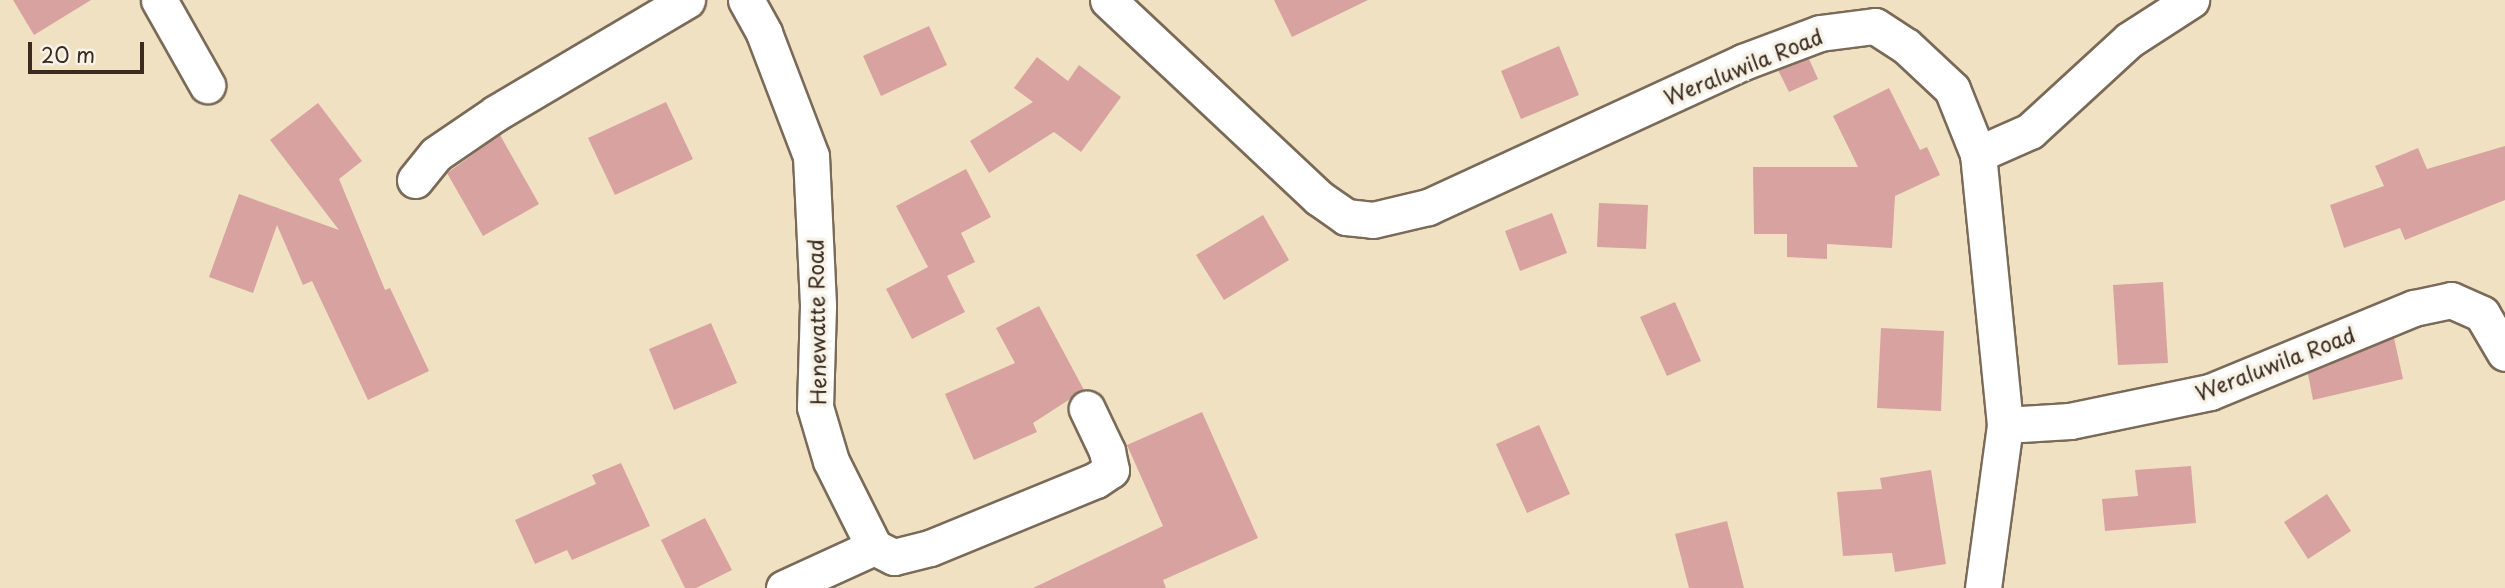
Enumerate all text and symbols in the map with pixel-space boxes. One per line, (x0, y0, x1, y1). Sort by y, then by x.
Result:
street label: Weraluwila Road (1659, 22, 1827, 110)
scale bar (32, 28, 147, 72)
text: 20 m (41, 38, 95, 70)
street label: Henewatte Road (802, 238, 830, 406)
street label: Weraluwila Road (2191, 321, 2359, 405)

